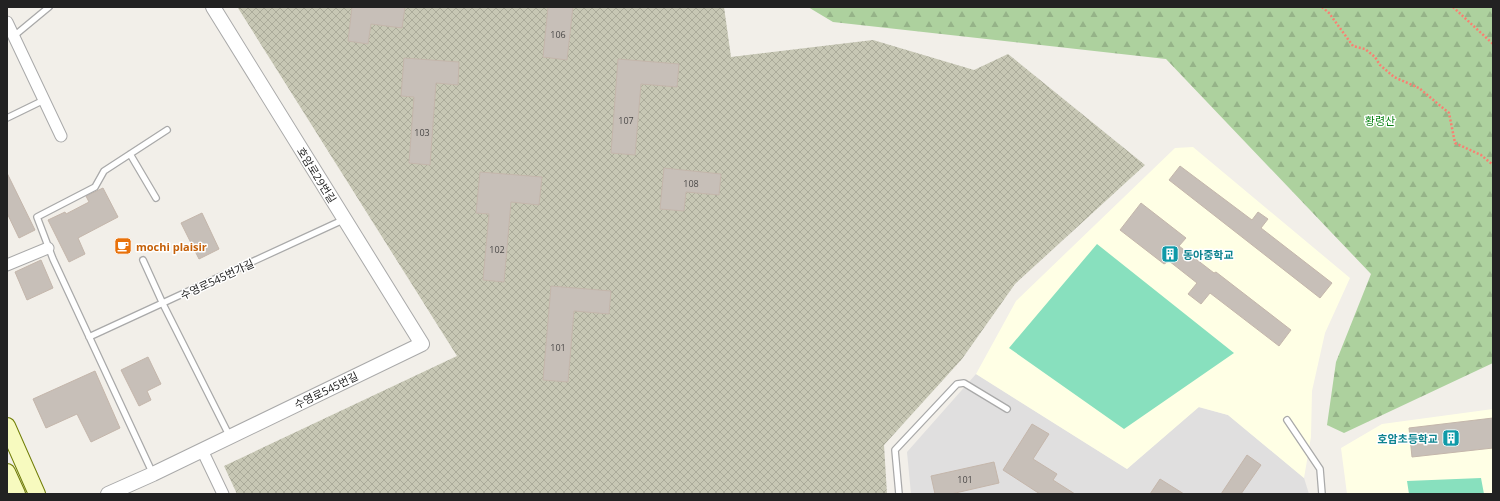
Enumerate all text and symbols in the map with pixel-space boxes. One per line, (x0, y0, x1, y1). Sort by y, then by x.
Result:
house number: 106 (550, 28, 566, 41)
park label: 황령산 (1365, 113, 1395, 128)
house number: 107 (618, 114, 634, 127)
house number: 103 (414, 126, 430, 139)
street label: 호암로29번길 (294, 144, 340, 206)
house number: 108 (683, 177, 699, 190)
cafe icon: mochi plaisir (113, 236, 133, 256)
place label: mochi plaisir (136, 239, 207, 254)
house number: 102 (489, 243, 505, 256)
building icon: 동아중학교 (1160, 244, 1180, 264)
place label: 동아중학교 (1183, 247, 1234, 262)
street label: 수영로545번가길 (178, 255, 256, 303)
house number: 101 (550, 341, 566, 354)
street label: 수영로545번길 (291, 368, 361, 412)
building icon: 호암초등학교 (1441, 428, 1461, 448)
place label: 호암초등학교 (1377, 431, 1438, 446)
house number: 101 (957, 473, 973, 486)

